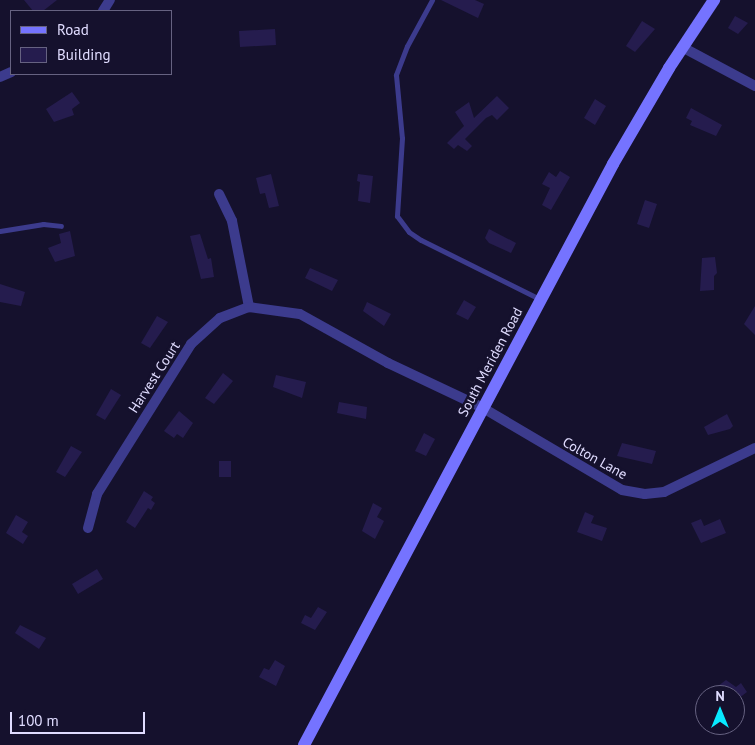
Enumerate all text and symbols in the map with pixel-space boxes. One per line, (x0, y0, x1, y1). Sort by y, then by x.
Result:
legend (10, 10, 172, 75)
text: Road (57, 20, 89, 39)
text: Building (57, 45, 111, 64)
street label: South Meriden Road (454, 305, 526, 419)
street label: Harvest Court (125, 338, 183, 416)
street label: Colton Lane (560, 433, 630, 483)
north arrow (695, 685, 745, 735)
text: N (715, 687, 725, 705)
scale bar (12, 702, 148, 734)
text: 100 m (18, 711, 59, 730)

